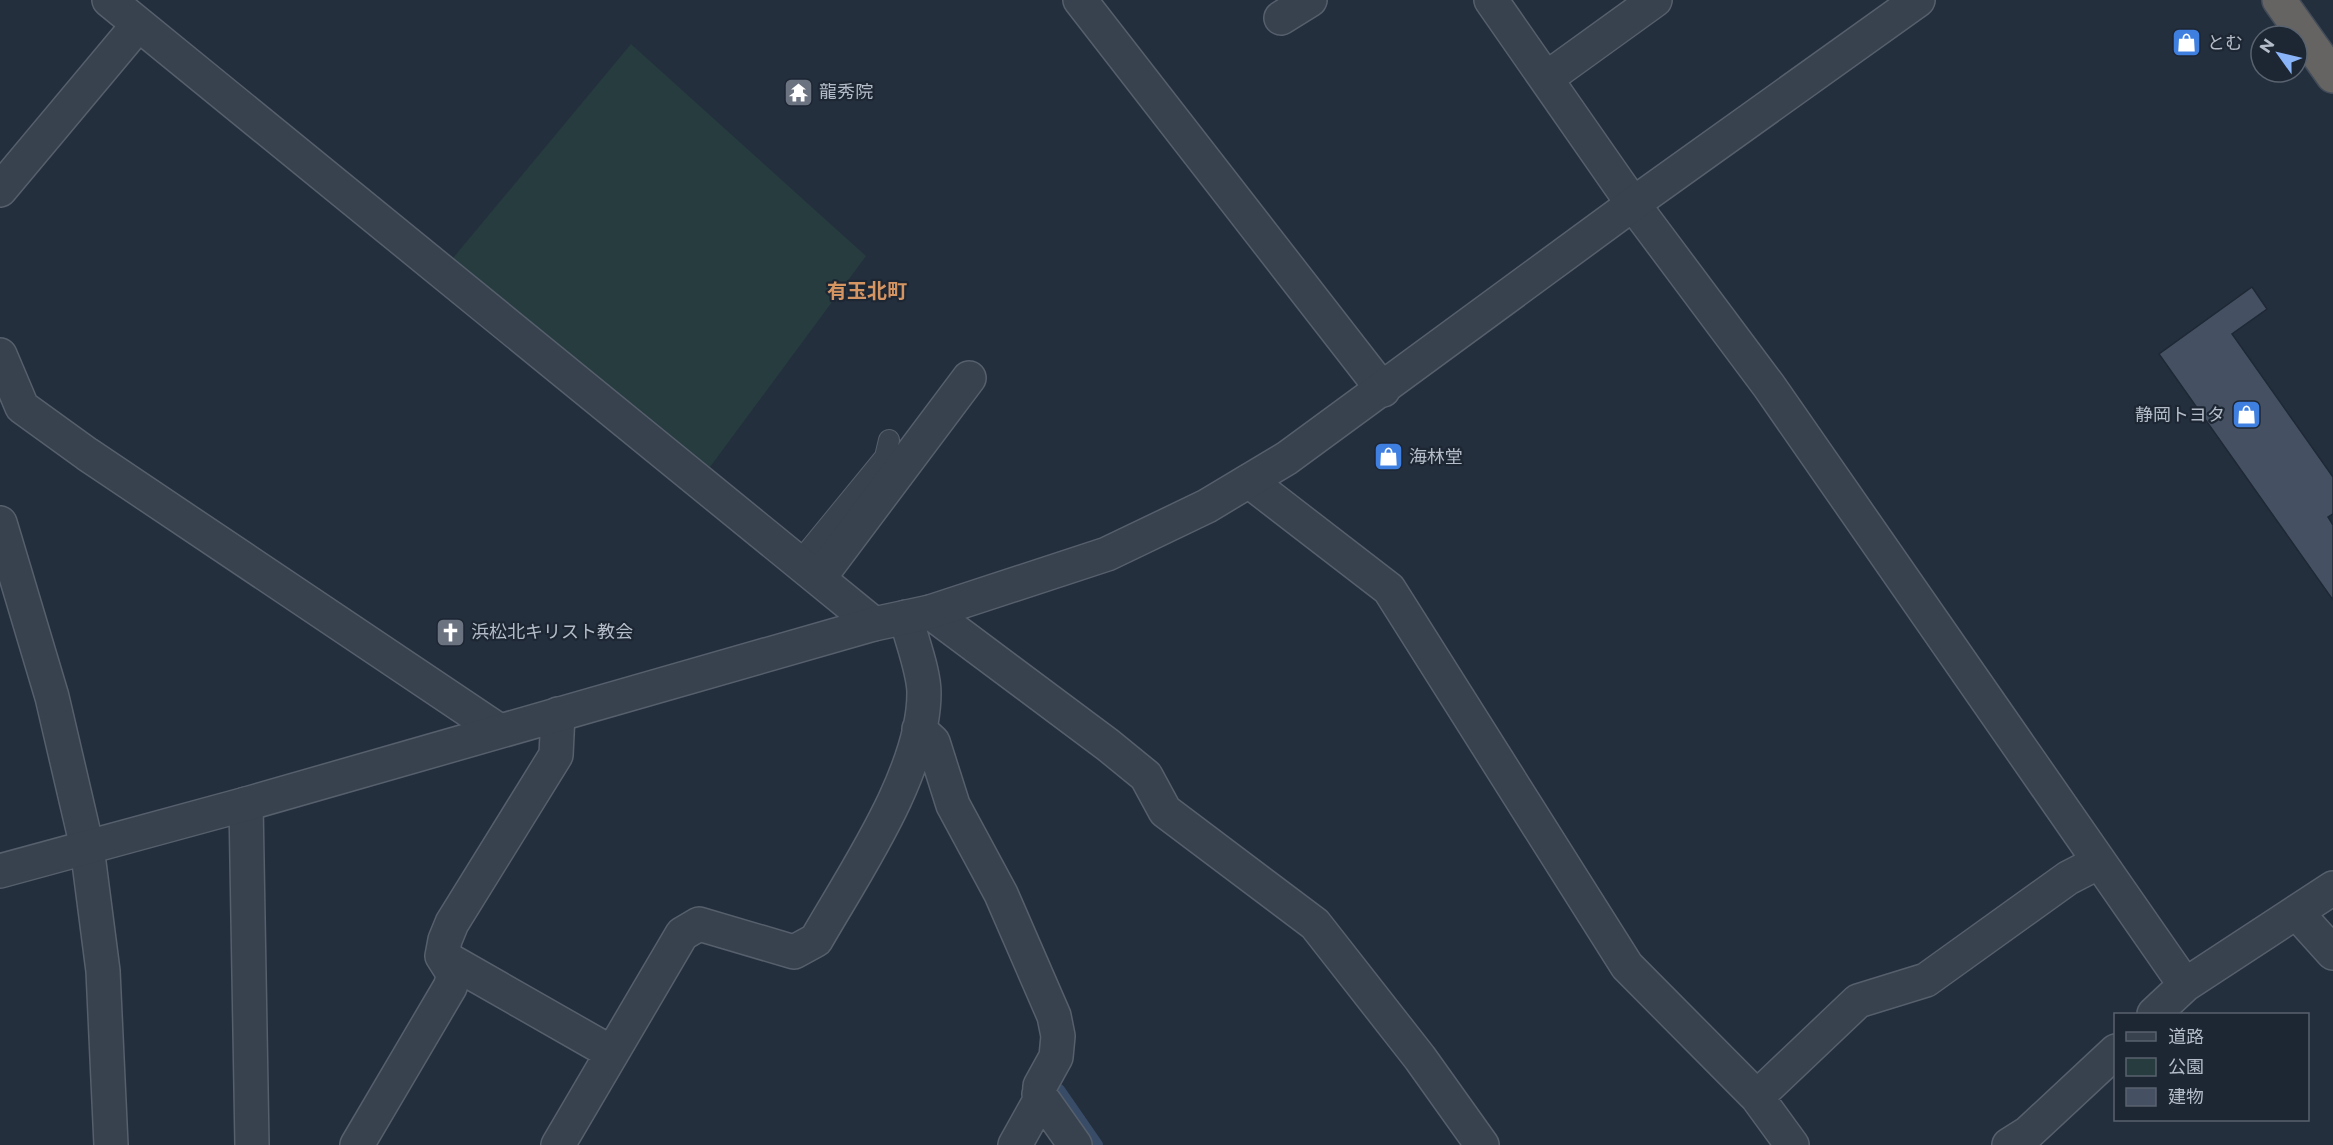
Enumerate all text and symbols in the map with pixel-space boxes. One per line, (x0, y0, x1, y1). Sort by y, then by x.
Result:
north arrow (2249, 24, 2309, 84)
shop icon: とむ (2170, 27, 2202, 59)
place label: とむ (2207, 32, 2243, 54)
text: N (2255, 35, 2278, 57)
temple icon: 龍秀院 (782, 76, 814, 108)
place label: 龍秀院 (819, 81, 873, 103)
district label: 有玉北町 (827, 279, 907, 303)
shop icon: 静岡トヨタ (2230, 399, 2262, 431)
place label: 静岡トヨタ (2135, 404, 2225, 426)
shop icon: 海林堂 (1372, 441, 1404, 473)
place label: 海林堂 (1409, 446, 1463, 468)
church icon: 浜松北キリスト教会 (434, 616, 466, 648)
place label: 浜松北キリスト教会 (471, 621, 633, 643)
legend (2114, 1013, 2309, 1121)
text: 道路 (2168, 1026, 2204, 1048)
text: 公園 (2168, 1056, 2204, 1078)
text: 建物 (2168, 1086, 2204, 1108)

